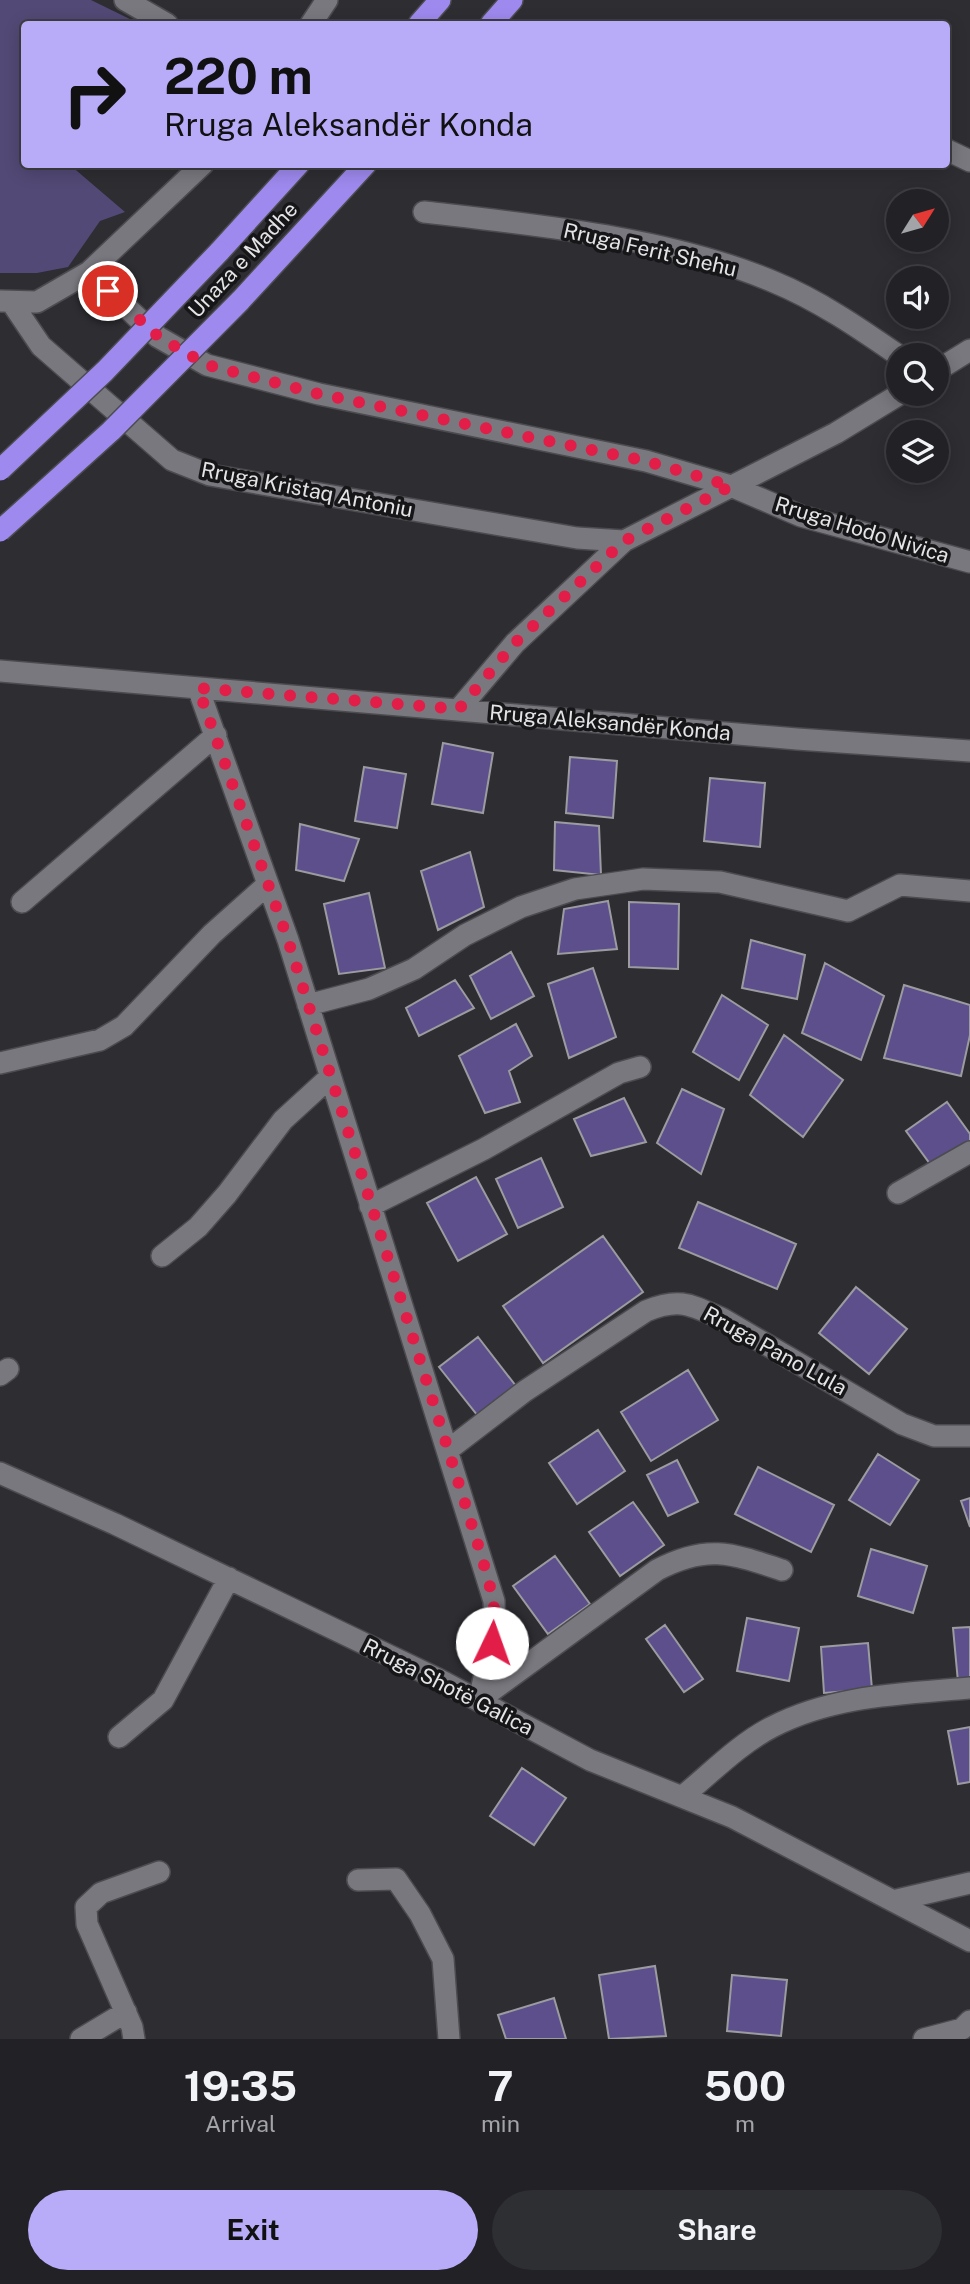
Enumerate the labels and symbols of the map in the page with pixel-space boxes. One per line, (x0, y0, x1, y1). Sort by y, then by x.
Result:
north arrow (886, 189, 948, 252)
street label: Unaza e Madhe (183, 197, 302, 323)
street label: Rruga Ferit Shehu (561, 217, 739, 282)
pin (78, 261, 138, 321)
street label: Rruga Kristaq Antoniu (199, 457, 415, 522)
street label: Rruga Hodo Nivica (772, 491, 952, 568)
street label: Rruga Aleksandër Konda (488, 700, 732, 746)
street label: Rruga Pano Lula (699, 1301, 851, 1400)
position arrow (455, 1606, 529, 1680)
street label: Rruga Shotë Galica (359, 1633, 537, 1740)

